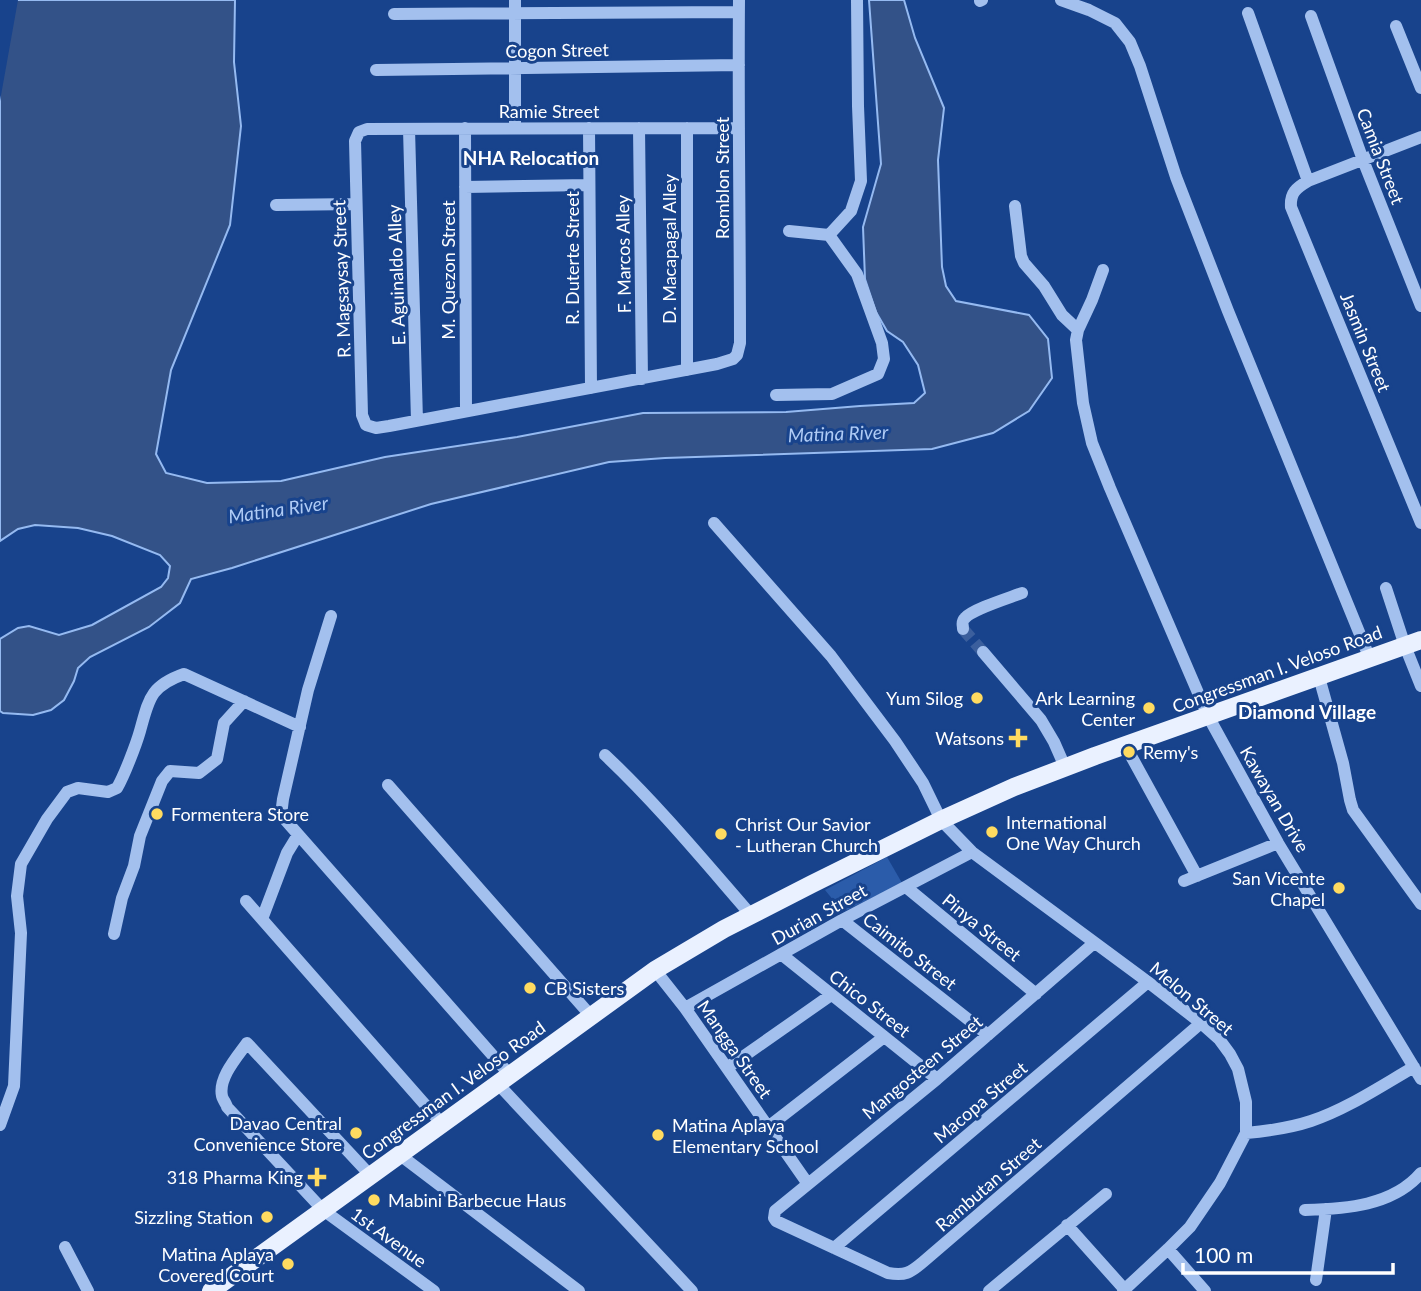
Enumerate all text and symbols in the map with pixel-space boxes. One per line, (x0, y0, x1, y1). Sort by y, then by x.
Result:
street label: Cogon Street (505, 38, 609, 62)
street label: Ramie Street (499, 100, 600, 122)
street label: Camia Street (1353, 105, 1410, 208)
street label: Romblon Street (711, 116, 733, 239)
district label: NHA Relocation (463, 146, 599, 169)
street label: D. Macapagal Alley (658, 173, 680, 324)
street label: R. Duterte Street (561, 190, 583, 325)
street label: F. Marcos Alley (611, 194, 635, 313)
street label: R. Magsaysay Street (327, 199, 355, 358)
street label: M. Quezon Street (437, 200, 459, 340)
street label: E. Aguinaldo Alley (383, 203, 409, 346)
street label: Jasmin Street (1336, 289, 1396, 395)
water label: Matina River (787, 420, 889, 446)
water label: Matina River (227, 491, 330, 527)
street label: Congressman I. Veloso Road (1169, 621, 1385, 717)
place label: Yum Silog (886, 687, 963, 709)
place label: Ark Learning Center (1035, 687, 1135, 730)
marker: Yum Silog (969, 690, 985, 706)
marker: Ark Learning Center (1141, 700, 1157, 716)
district label: Diamond Village (1238, 700, 1376, 723)
place label: Watsons (935, 727, 1004, 749)
marker: Watsons (1010, 730, 1026, 746)
place label: Remy's (1143, 741, 1199, 763)
street label: Kawayan Drive (1236, 742, 1314, 856)
marker: Remy's (1121, 744, 1137, 760)
place label: Formentera Store (171, 803, 309, 825)
marker: Formentera Store (149, 806, 165, 822)
place label: International One Way Church (1006, 811, 1141, 854)
place label: Christ Our Savior - Lutheran Church (735, 813, 878, 856)
marker: International One Way Church (984, 824, 1000, 840)
marker: Christ Our Savior - Lutheran Church (713, 826, 729, 842)
place label: San Vicente Chapel (1232, 867, 1325, 910)
street label: Durian Street (768, 879, 871, 949)
marker: San Vicente Chapel (1331, 880, 1347, 896)
street label: Pinya Street (938, 889, 1026, 966)
street label: Caimito Street (859, 908, 962, 995)
street label: Melon Street (1146, 957, 1239, 1040)
street label: Chico Street (825, 964, 915, 1042)
place label: CB Sisters (544, 977, 624, 999)
marker: CB Sisters (522, 980, 538, 996)
street label: Mangga Street (693, 996, 777, 1103)
street label: Mangosteen Street (857, 1010, 987, 1124)
street label: Congressman I. Veloso Road (357, 1016, 549, 1164)
street label: Macopa Street (929, 1056, 1032, 1147)
place label: Davao Central Convenience Store (193, 1112, 342, 1155)
place label: Matina Aplaya Elementary School (672, 1114, 819, 1157)
marker: Davao Central Convenience Store (348, 1125, 364, 1141)
marker: Matina Aplaya Elementary School (650, 1127, 666, 1143)
street label: Rambutan Street (931, 1132, 1046, 1236)
place label: 318 Pharma King (167, 1166, 303, 1188)
marker: 318 Pharma King (309, 1169, 325, 1185)
place label: Mabini Barbecue Haus (388, 1189, 567, 1211)
marker: Mabini Barbecue Haus (366, 1192, 382, 1208)
street label: 1st Avenue (347, 1202, 431, 1272)
place label: Sizzling Station (134, 1206, 253, 1228)
marker: Sizzling Station (259, 1209, 275, 1225)
scale bar (1183, 1232, 1393, 1276)
text: 100 m (1194, 1242, 1253, 1267)
place label: Matina Aplaya Covered Court (158, 1243, 275, 1286)
marker: Matina Aplaya Covered Court (280, 1256, 296, 1272)

